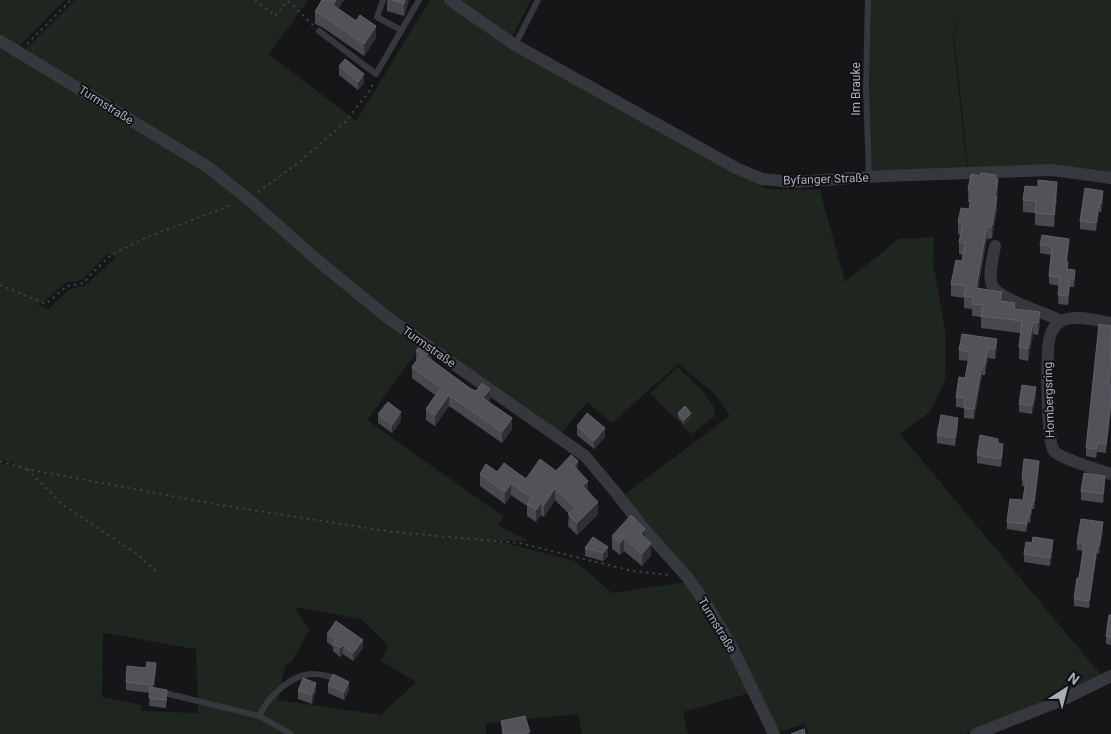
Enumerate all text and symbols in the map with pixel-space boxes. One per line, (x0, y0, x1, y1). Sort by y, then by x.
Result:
street label: Im Brauke (849, 62, 863, 116)
street label: Turmstraße (76, 83, 136, 127)
street label: Byfanger Straße (783, 171, 869, 187)
street label: Turmstraße (400, 324, 458, 370)
street label: Hombergsring (1041, 362, 1057, 438)
street label: Turmstraße (695, 595, 739, 655)
north arrow (1041, 664, 1091, 714)
text: N (1065, 669, 1082, 688)

